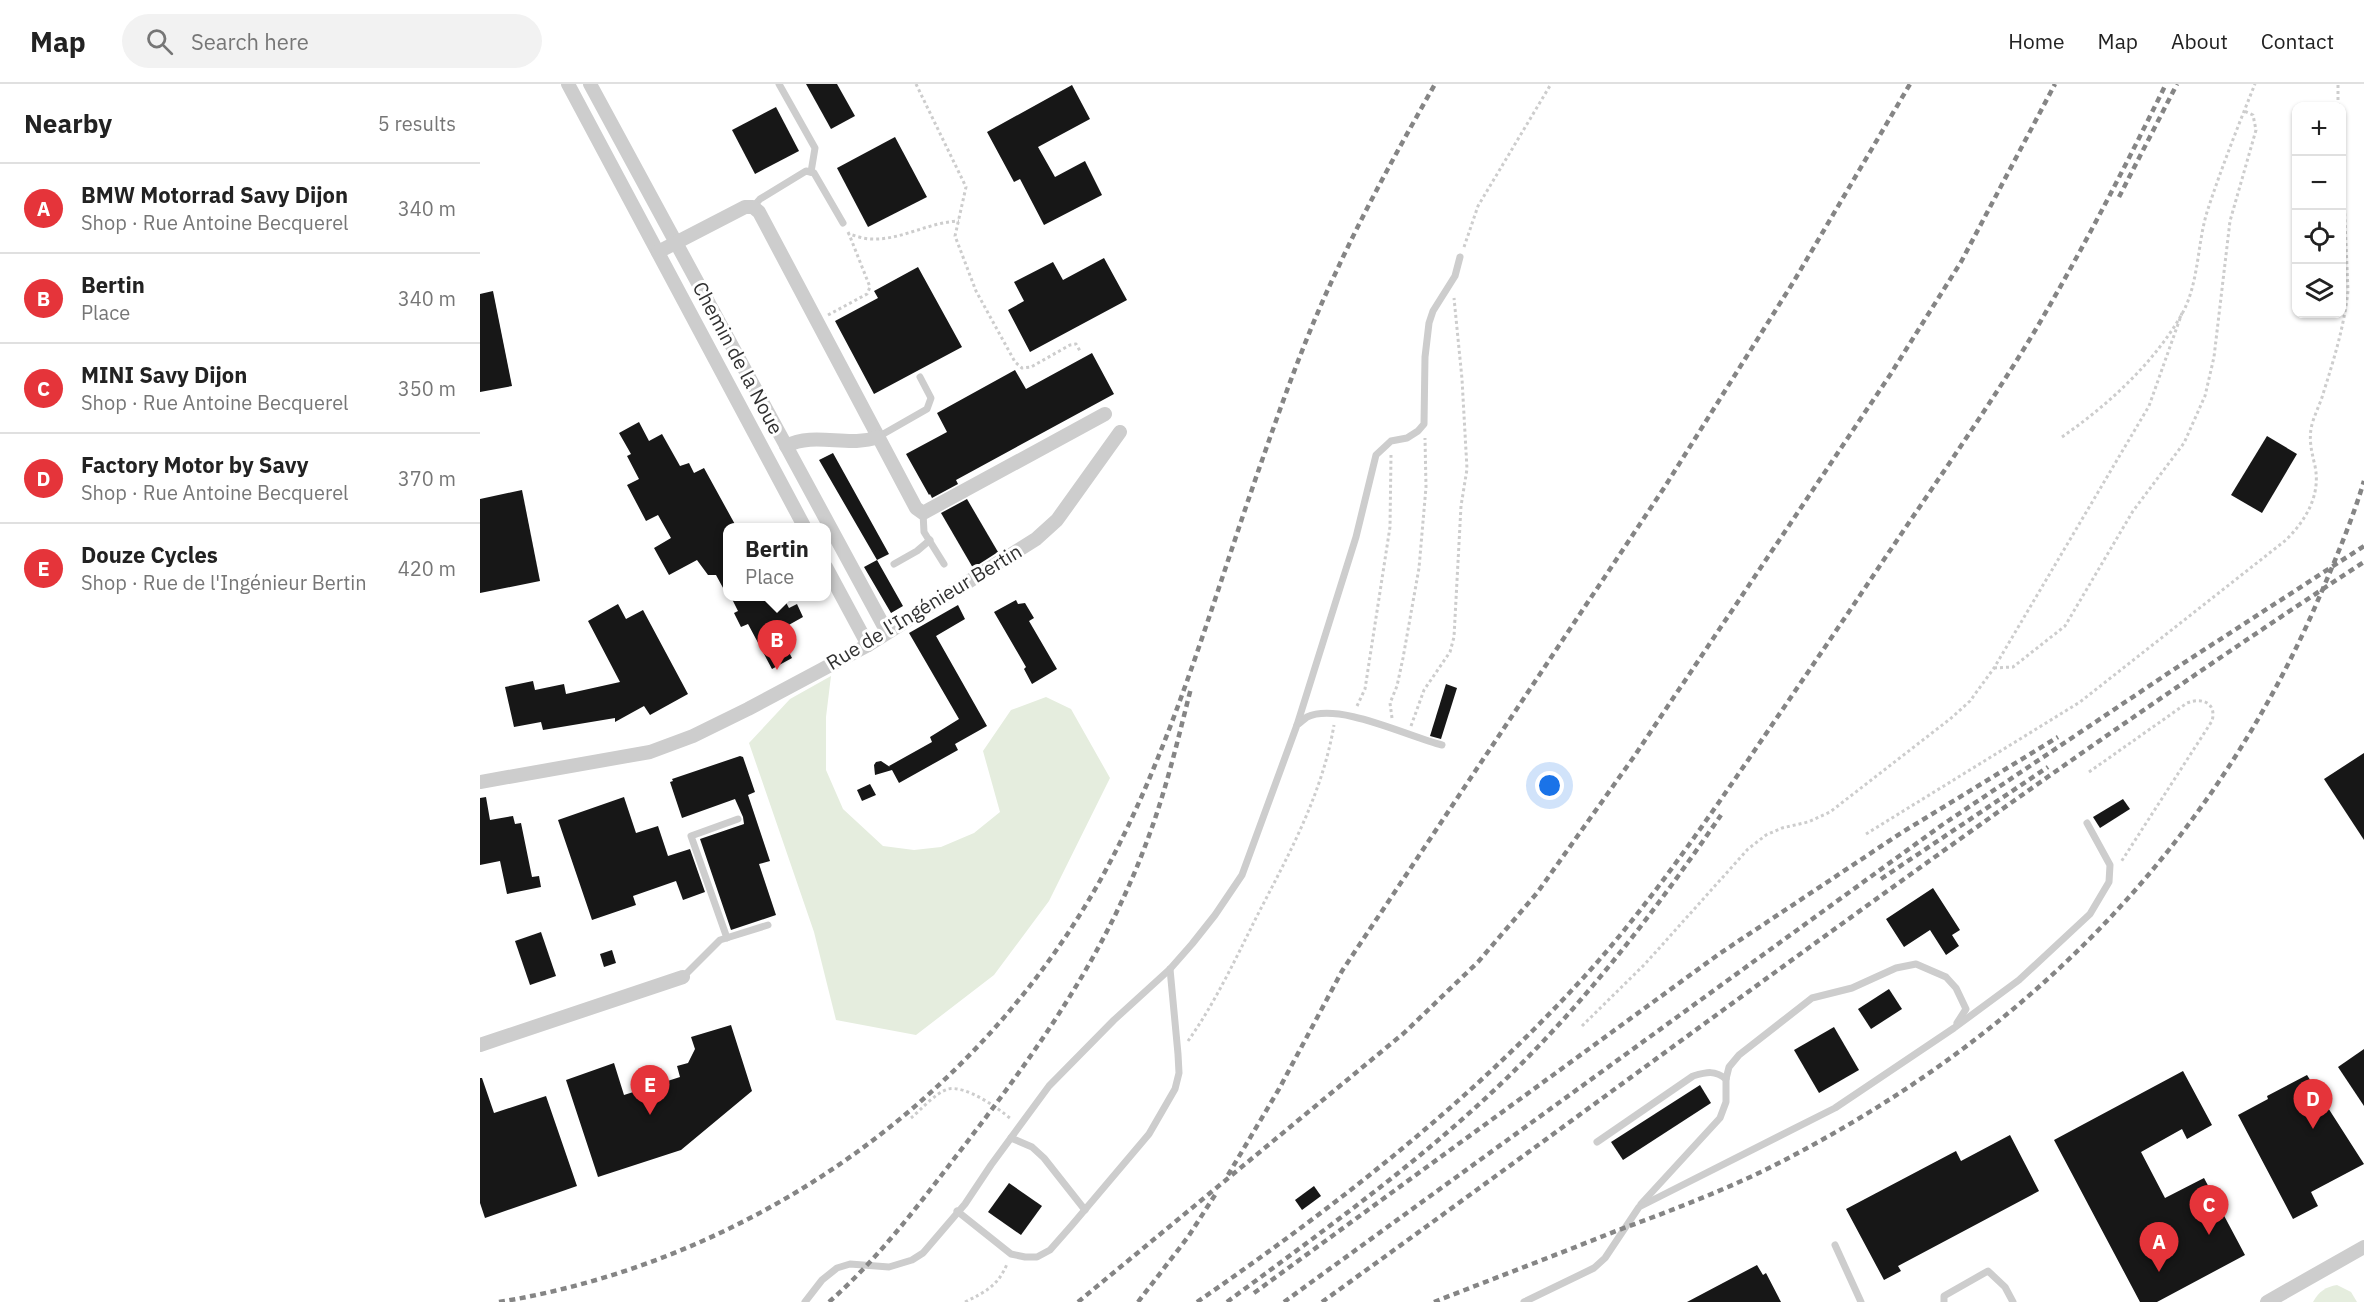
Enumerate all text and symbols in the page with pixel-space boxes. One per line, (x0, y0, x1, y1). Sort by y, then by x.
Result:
search box (122, 14, 542, 68)
text: Map (30, 23, 86, 60)
icon: search (143, 25, 176, 58)
text: Search here (191, 27, 309, 56)
text: Home (2008, 27, 2065, 55)
text: Map (2098, 27, 2138, 55)
text: About (2171, 27, 2228, 55)
text: Contact (2261, 27, 2334, 55)
map controls (2292, 102, 2346, 318)
button: + (2292, 102, 2346, 156)
text: Nearby (24, 106, 112, 140)
text: 5 results (378, 110, 456, 137)
button: − (2292, 156, 2346, 210)
text: BMW Motorrad Savy Dijon (81, 180, 348, 209)
text: A (37, 195, 50, 222)
text: 340 m (398, 195, 456, 222)
text: Shop · Rue Antoine Becquerel (81, 209, 349, 236)
button: locate (2292, 210, 2346, 264)
button: layers (2292, 264, 2346, 318)
text: Bertin (81, 270, 145, 299)
street label: Chemin de la Noue (687, 277, 790, 439)
text: B (37, 285, 50, 312)
text: 340 m (398, 285, 456, 312)
text: Place (81, 299, 130, 326)
text: MINI Savy Dijon (81, 360, 247, 389)
text: C (37, 375, 50, 402)
text: 350 m (398, 375, 456, 402)
text: Shop · Rue Antoine Becquerel (81, 389, 349, 416)
text: Factory Motor by Savy (81, 450, 308, 479)
text: D (37, 465, 50, 492)
text: 370 m (398, 465, 456, 492)
text: Shop · Rue Antoine Becquerel (81, 479, 349, 506)
popup (723, 523, 831, 601)
text: Bertin (745, 534, 809, 563)
street label: Rue de l'Ingénieur Bertin (821, 537, 1027, 676)
text: Douze Cycles (81, 540, 218, 569)
text: E (37, 555, 50, 582)
text: 420 m (398, 555, 456, 582)
text: Place (745, 563, 794, 590)
text: Shop · Rue de l'Ingénieur Bertin (81, 569, 367, 596)
pin: B (758, 620, 796, 670)
your location (1535, 771, 1564, 800)
pin: E (630, 1066, 670, 1115)
pin: D (2294, 1080, 2332, 1129)
pin: C (2190, 1186, 2228, 1235)
pin: A (2140, 1222, 2178, 1272)

